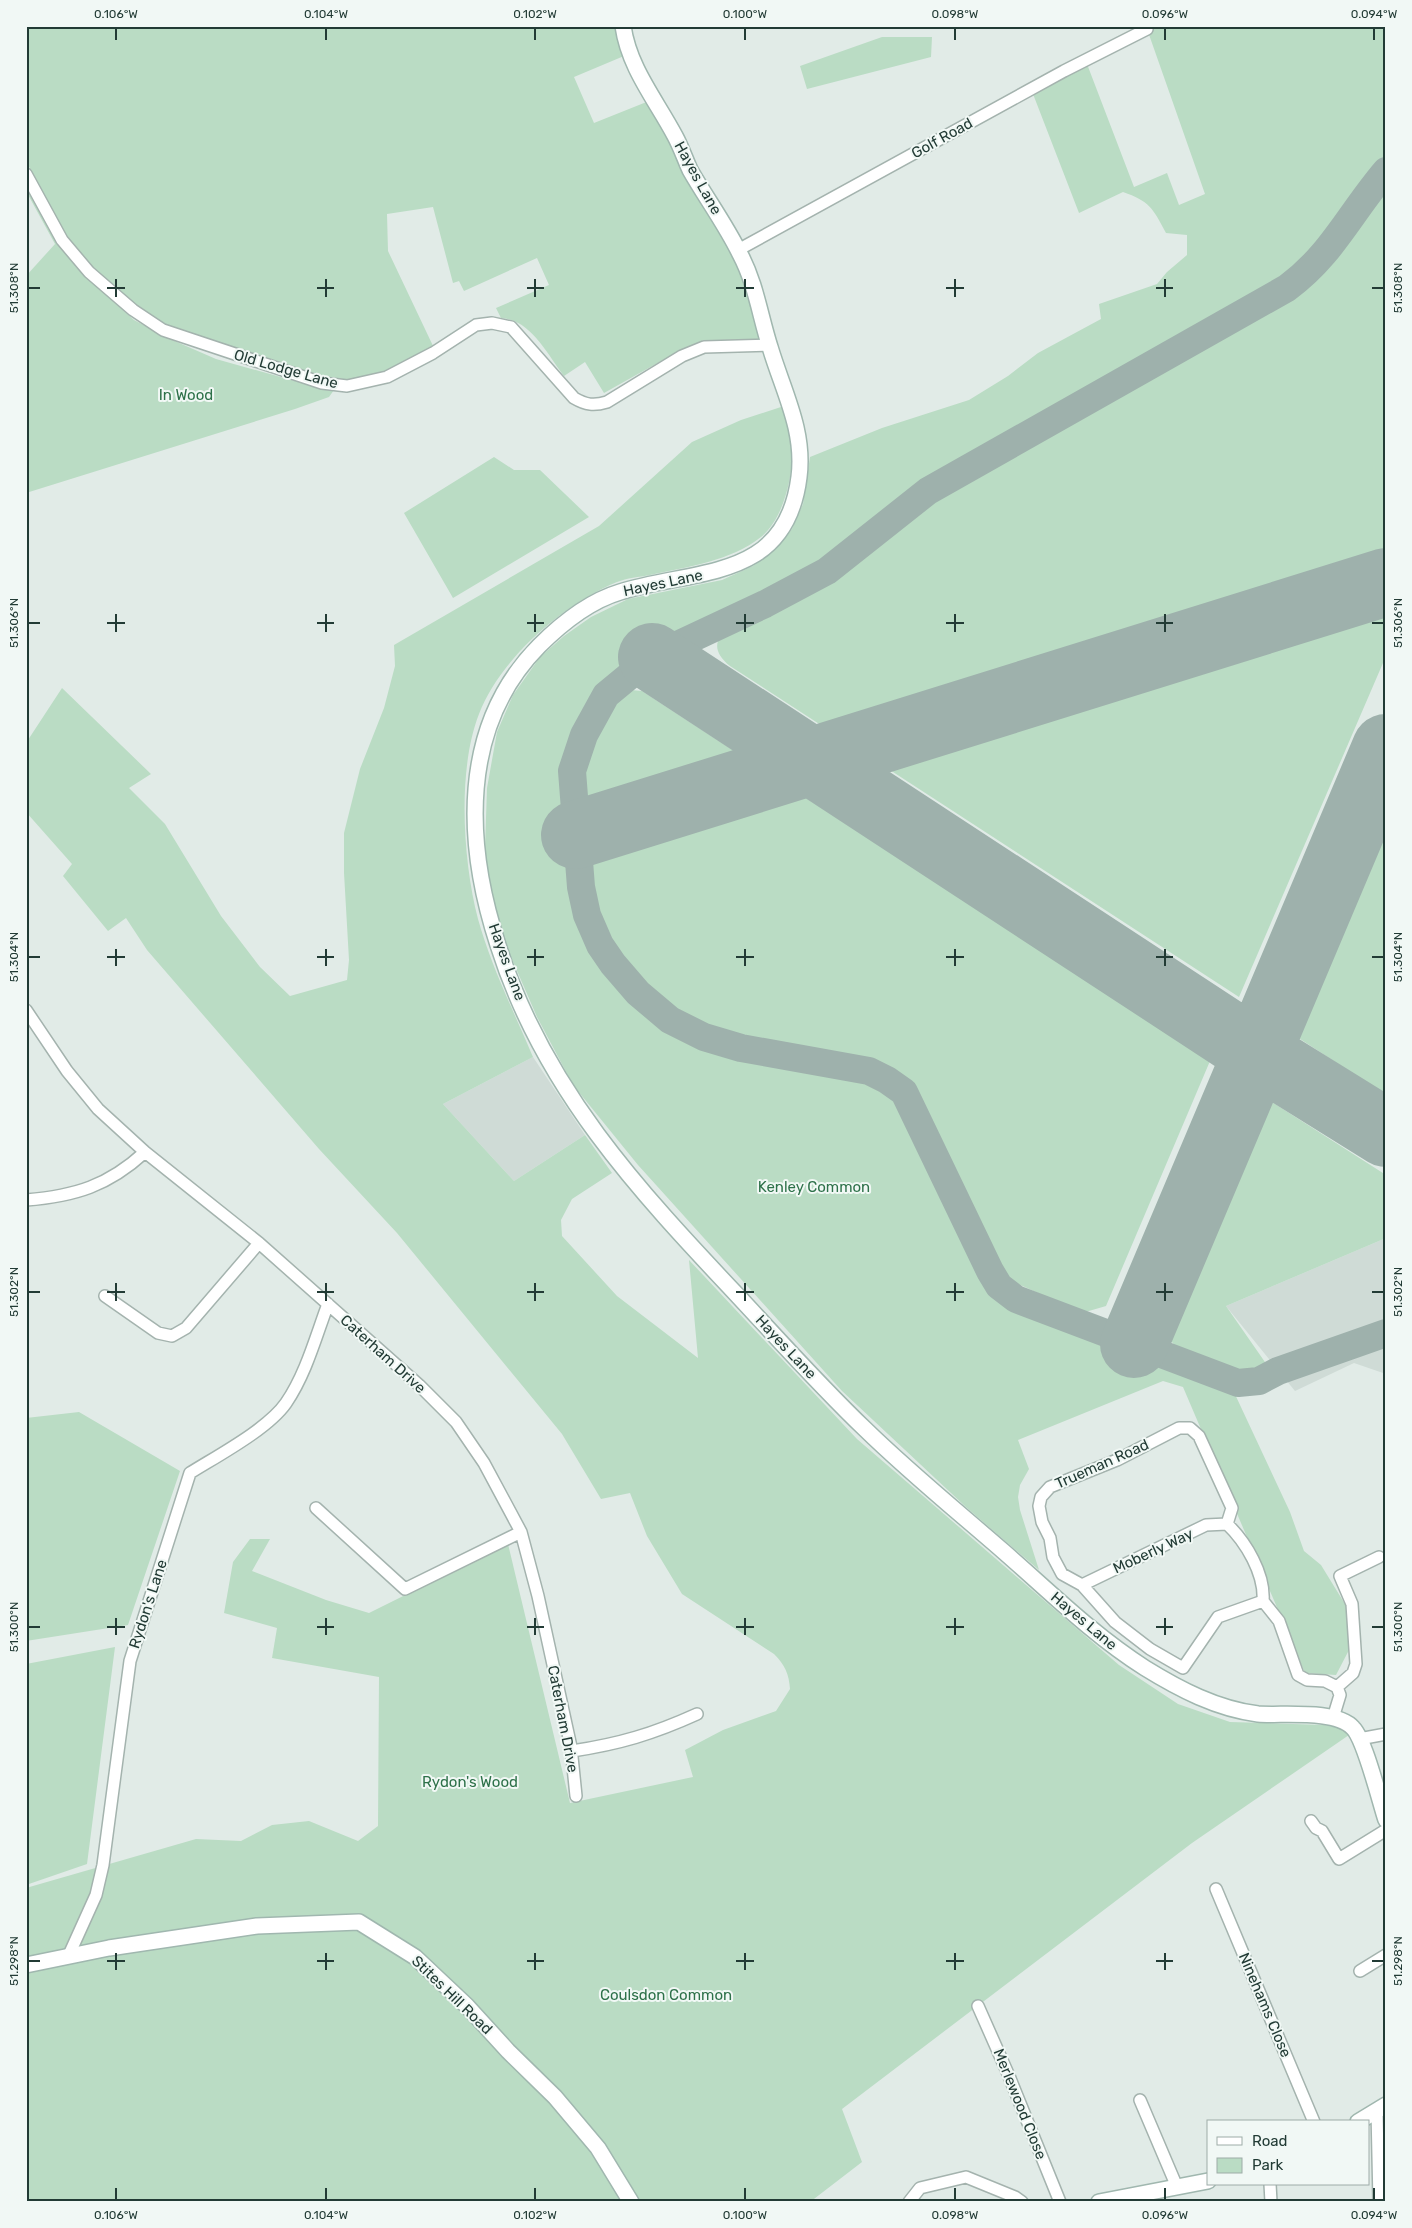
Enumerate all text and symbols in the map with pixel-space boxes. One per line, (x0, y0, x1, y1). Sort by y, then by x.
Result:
text: 0.106°W (94, 7, 138, 21)
text: 0.104°W (304, 7, 348, 21)
text: 0.102°W (513, 7, 557, 21)
text: 0.100°W (723, 7, 768, 21)
text: 0.098°W (932, 7, 979, 21)
text: 0.096°W (1142, 7, 1189, 21)
text: 0.094°W (1351, 7, 1398, 21)
street label: Golf Road (908, 114, 976, 162)
street label: Hayes Lane (671, 138, 725, 218)
text: 51.308°N (7, 263, 21, 313)
text: 51.308°N (1391, 263, 1405, 313)
street label: Old Lodge Lane (232, 346, 340, 392)
park label: In Wood (159, 386, 213, 404)
street label: Hayes Lane (622, 566, 704, 600)
text: 51.306°N (7, 598, 21, 648)
text: 51.306°N (1391, 598, 1405, 648)
street label: Hayes Lane (485, 921, 529, 1003)
text: 51.304°N (7, 932, 21, 982)
text: 51.304°N (1391, 932, 1405, 982)
park label: Kenley Common (758, 1178, 870, 1196)
text: 51.302°N (7, 1267, 21, 1317)
text: 51.302°N (1391, 1267, 1405, 1317)
street label: Caterham Drive (337, 1311, 429, 1397)
street label: Hayes Lane (752, 1311, 820, 1383)
street label: Trueman Road (1052, 1435, 1152, 1493)
street label: Moberly Way (1110, 1525, 1196, 1577)
street label: Rydon's Lane (125, 1557, 171, 1651)
street label: Hayes Lane (1047, 1588, 1121, 1654)
text: 51.300°N (7, 1602, 21, 1652)
text: 51.300°N (1391, 1602, 1405, 1652)
street label: Caterham Drive (544, 1664, 582, 1774)
park label: Rydon's Wood (422, 1773, 518, 1791)
text: 51.298°N (7, 1936, 21, 1986)
text: 51.298°N (1391, 1936, 1405, 1986)
street label: Ninehams Close (1235, 1950, 1295, 2060)
street label: Stites Hill Road (408, 1952, 496, 2038)
park label: Coulsdon Common (600, 1986, 732, 2004)
street label: Merlewood Close (990, 2046, 1050, 2162)
legend (1207, 2120, 1370, 2186)
text: Road (1252, 2132, 1288, 2150)
text: Park (1252, 2156, 1283, 2174)
text: 0.106°W (94, 2208, 138, 2222)
text: 0.104°W (304, 2208, 348, 2222)
text: 0.102°W (513, 2208, 557, 2222)
text: 0.100°W (723, 2208, 768, 2222)
text: 0.098°W (932, 2208, 979, 2222)
text: 0.096°W (1142, 2208, 1189, 2222)
text: 0.094°W (1351, 2208, 1398, 2222)

